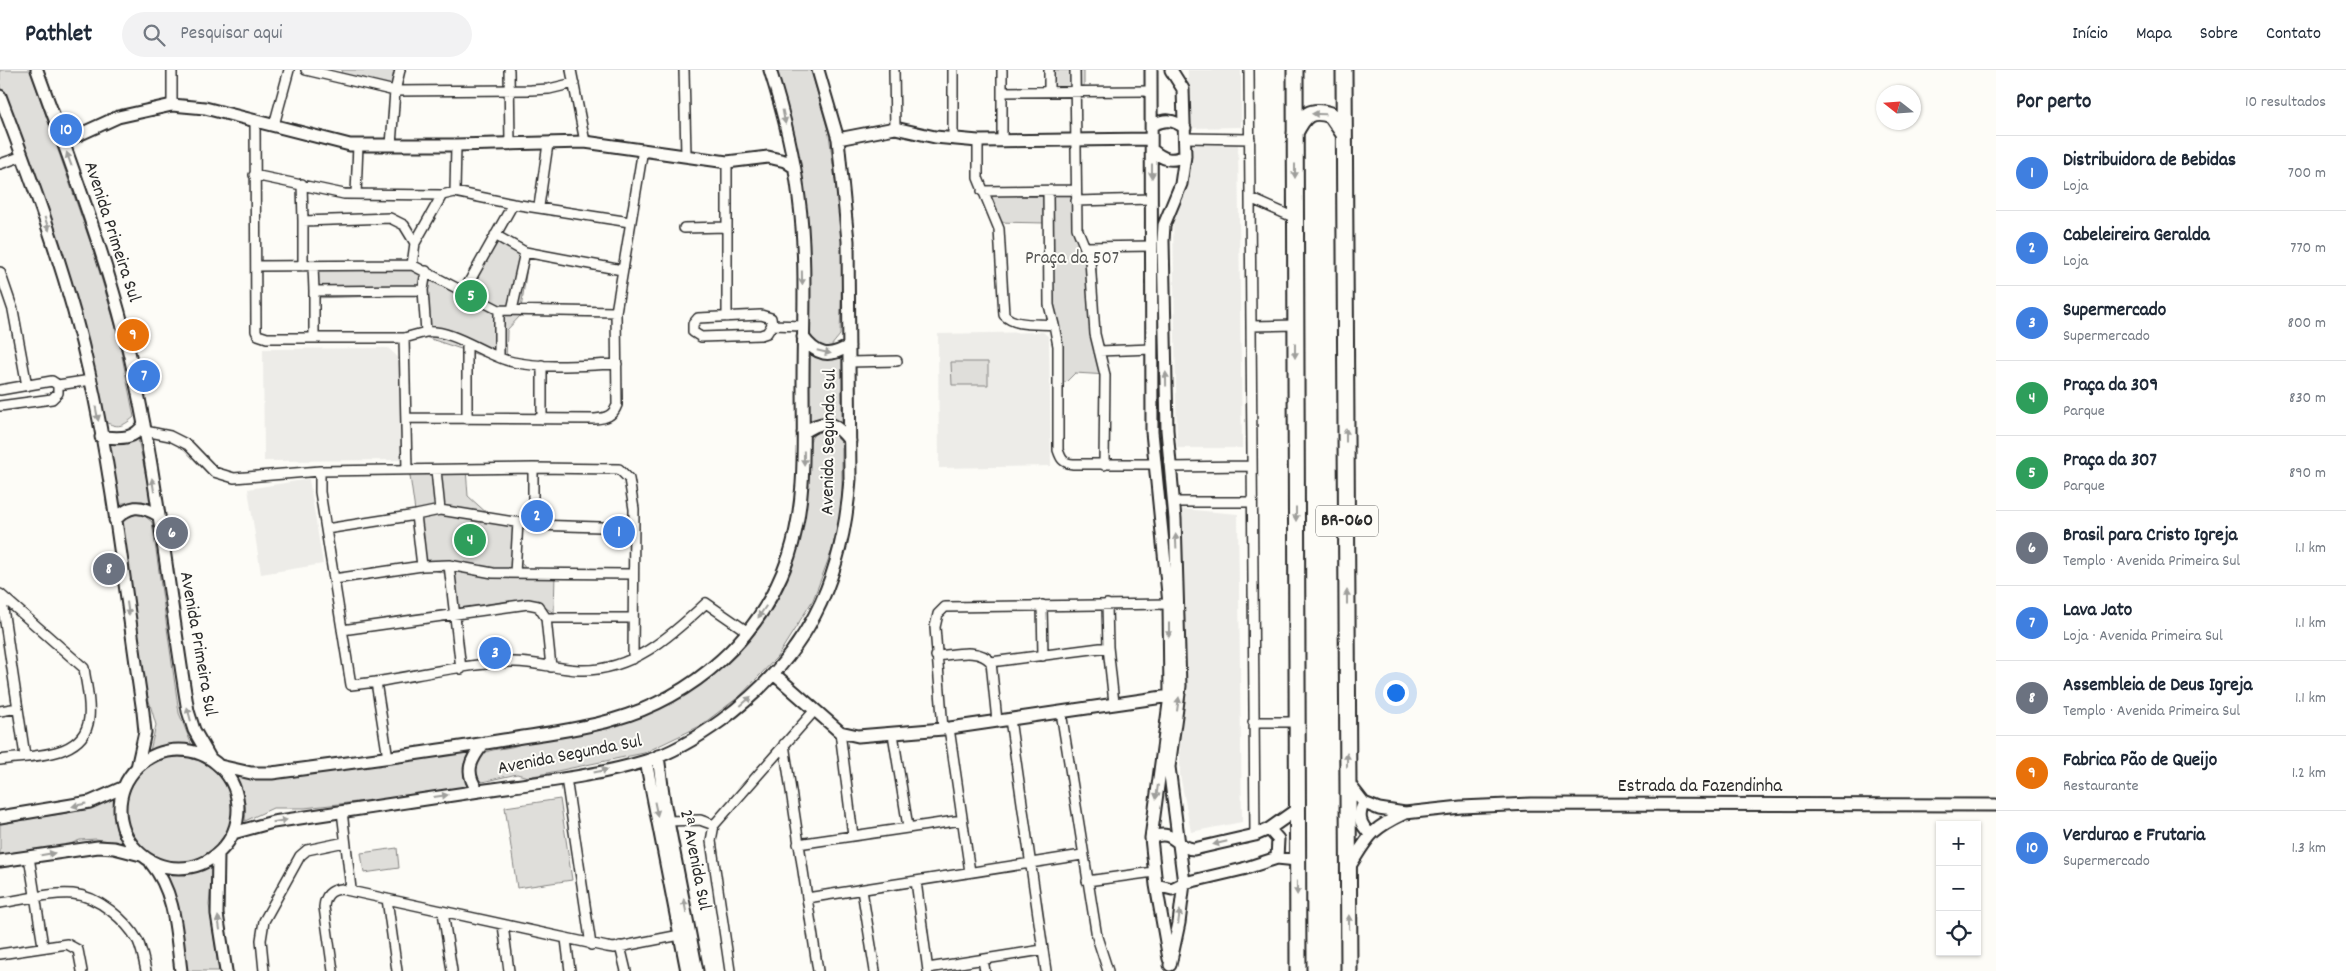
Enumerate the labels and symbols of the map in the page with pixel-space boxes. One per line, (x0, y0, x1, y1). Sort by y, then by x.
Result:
north arrow (1876, 85, 1921, 130)
one-way arrow (780, 109, 788, 125)
one-way arrow (1311, 110, 1327, 118)
pin: 10 (50, 111, 82, 149)
one-way arrow (65, 151, 73, 166)
street label: Avenida Primeira Sul (76, 158, 147, 306)
one-way arrow (1148, 163, 1156, 179)
one-way arrow (1291, 163, 1299, 179)
one-way arrow (43, 216, 51, 231)
park label: Praça da 507 (1025, 246, 1119, 273)
one-way arrow (799, 270, 807, 286)
pin: 5 (455, 277, 487, 315)
pin: 9 (117, 316, 149, 354)
one-way arrow (1291, 343, 1299, 359)
one-way arrow (816, 348, 832, 356)
pin: 7 (128, 357, 160, 395)
street label: Avenida Segunda Sul (815, 368, 845, 515)
one-way arrow (1162, 371, 1170, 387)
one-way arrow (94, 407, 102, 423)
one-way arrow (1342, 427, 1350, 443)
one-way arrow (800, 450, 808, 466)
one-way arrow (149, 476, 157, 492)
pin: 2 (521, 497, 553, 535)
one-way arrow (1292, 506, 1300, 522)
road number: BR-060 (1316, 506, 1378, 536)
pin: 1 (603, 513, 635, 551)
pin: 6 (156, 514, 188, 552)
pin: 4 (454, 521, 486, 559)
one-way arrow (1172, 533, 1180, 549)
pin: 8 (93, 550, 125, 588)
street label: Avenida Primeira Sul (171, 570, 223, 719)
one-way arrow (1343, 589, 1351, 605)
one-way arrow (124, 602, 132, 618)
one-way arrow (757, 605, 767, 619)
one-way arrow (1165, 623, 1173, 639)
pin: 3 (479, 634, 511, 672)
your location (1383, 680, 1409, 706)
one-way arrow (739, 695, 751, 707)
one-way arrow (1175, 695, 1183, 711)
one-way arrow (185, 707, 193, 722)
street label: Avenida Segunda Sul (496, 729, 645, 783)
one-way arrow (1343, 752, 1351, 768)
one-way arrow (594, 767, 609, 775)
street label: Estrada da Fazendinha (1618, 774, 1783, 801)
one-way arrow (1153, 784, 1161, 800)
one-way arrow (433, 792, 449, 800)
one-way arrow (70, 801, 86, 809)
one-way arrow (653, 801, 661, 817)
street label: 2ᵃ Avenida Sul (671, 807, 717, 913)
one-way arrow (273, 816, 289, 824)
one-way arrow (1213, 839, 1228, 847)
one-way arrow (41, 850, 57, 858)
one-way arrow (1293, 880, 1301, 896)
one-way arrow (681, 897, 689, 913)
one-way arrow (1175, 908, 1183, 924)
one-way arrow (214, 914, 222, 930)
one-way arrow (1345, 914, 1353, 930)

